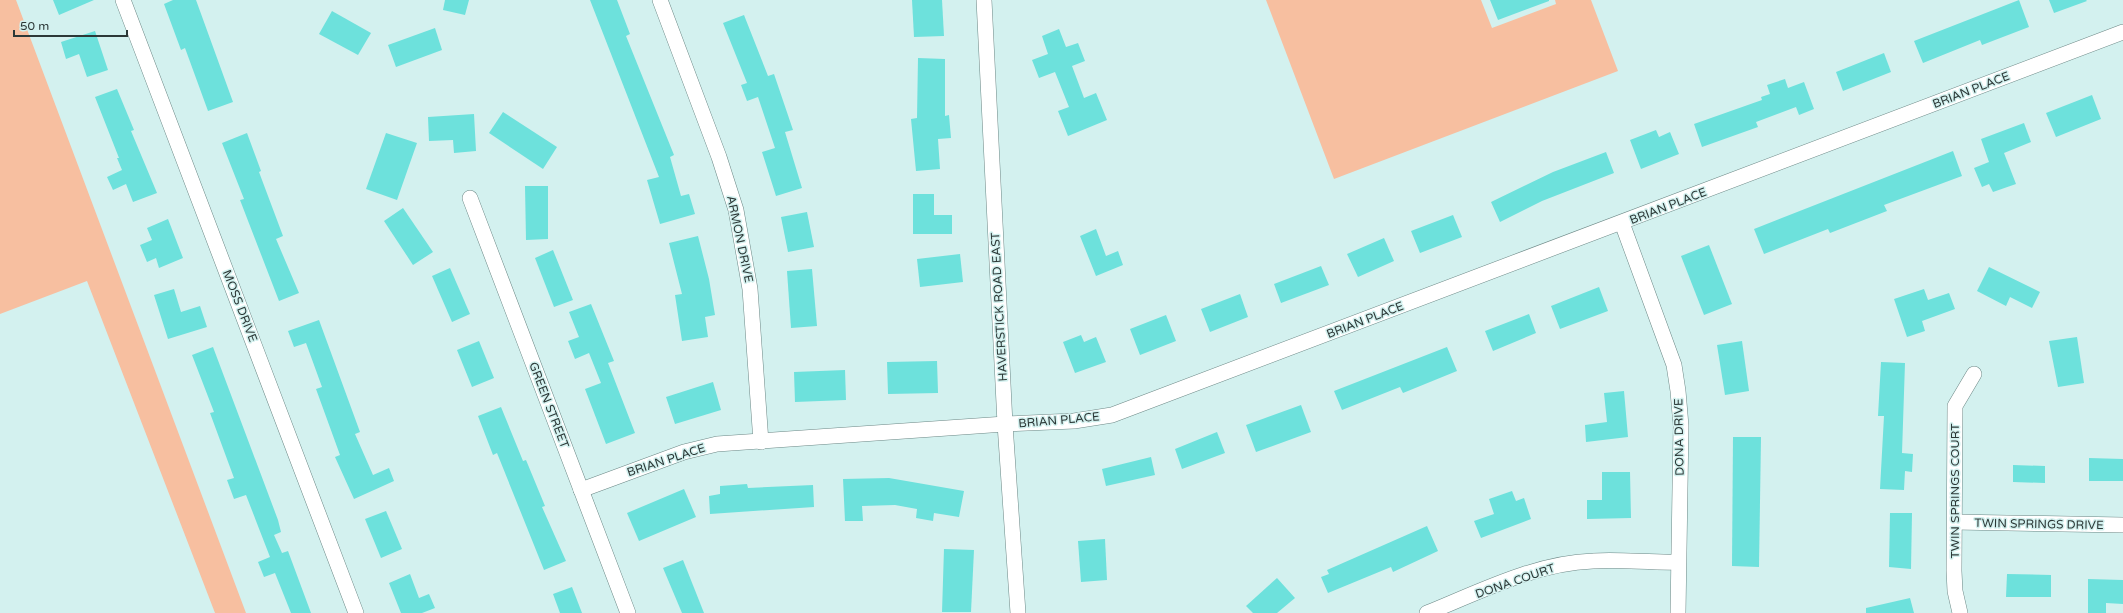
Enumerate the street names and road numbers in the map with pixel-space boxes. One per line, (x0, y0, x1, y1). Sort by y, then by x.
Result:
street label: BRIAN PLACE (1930, 69, 2012, 111)
street label: BRIAN PLACE (1627, 185, 1709, 227)
street label: ARMON DRIVE (724, 194, 756, 284)
street label: HAVERSTICK ROAD EAST (988, 231, 1010, 382)
street label: MOSS DRIVE (220, 268, 260, 344)
street label: BRIAN PLACE (1324, 299, 1406, 341)
street label: GREEN STREET (526, 360, 572, 451)
street label: DONA DRIVE (1671, 398, 1687, 476)
street label: BRIAN PLACE (1018, 409, 1101, 431)
street label: TWIN SPRINGS COURT (1948, 423, 1962, 559)
street label: BRIAN PLACE (625, 441, 707, 479)
street label: TWIN SPRINGS DRIVE (1974, 516, 2104, 532)
street label: DONA COURT (1473, 561, 1557, 601)

